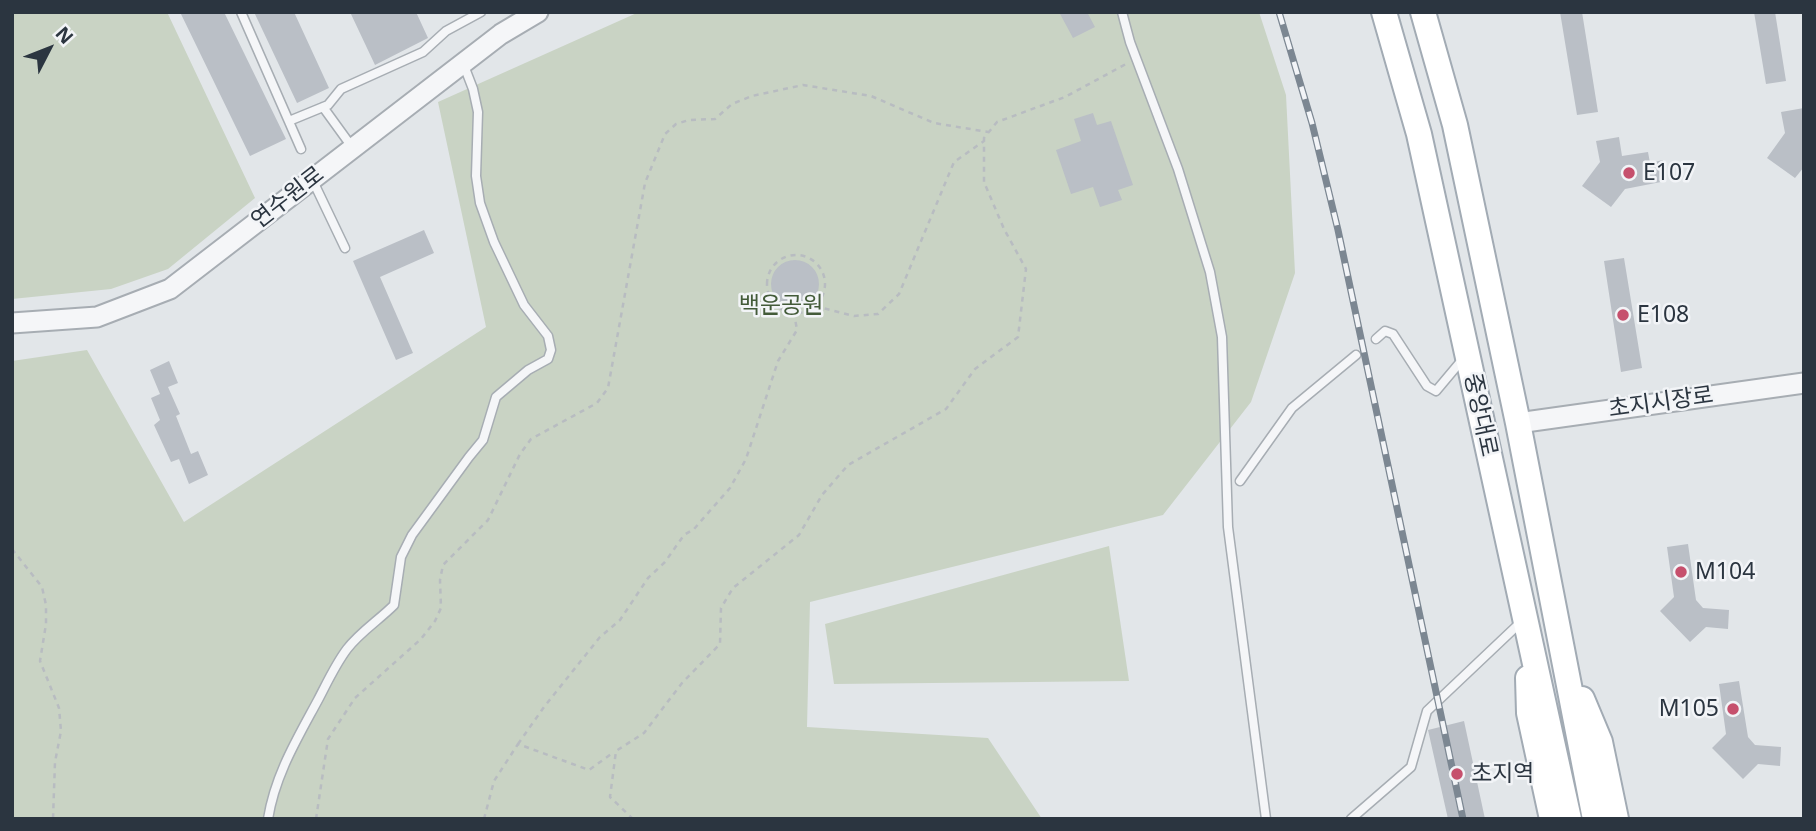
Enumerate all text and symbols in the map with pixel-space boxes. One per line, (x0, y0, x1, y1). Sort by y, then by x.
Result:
north arrow (14, 14, 84, 84)
text: N (50, 21, 79, 49)
place label: E107 (1643, 159, 1695, 187)
street label: 연수원로 (246, 161, 330, 235)
marker: E107 (1621, 165, 1637, 181)
park label: 백운공원 (739, 292, 823, 320)
place label: E108 (1637, 301, 1689, 329)
marker: E108 (1615, 307, 1631, 323)
street label: 중앙대로 (1458, 371, 1502, 459)
street label: 초지시장로 (1607, 382, 1715, 424)
place label: M104 (1695, 558, 1755, 586)
marker: M104 (1673, 564, 1689, 580)
place label: M105 (1659, 695, 1719, 723)
marker: M105 (1725, 701, 1741, 717)
place label: 초지역 (1471, 760, 1534, 788)
marker: 초지역 (1449, 766, 1465, 782)

